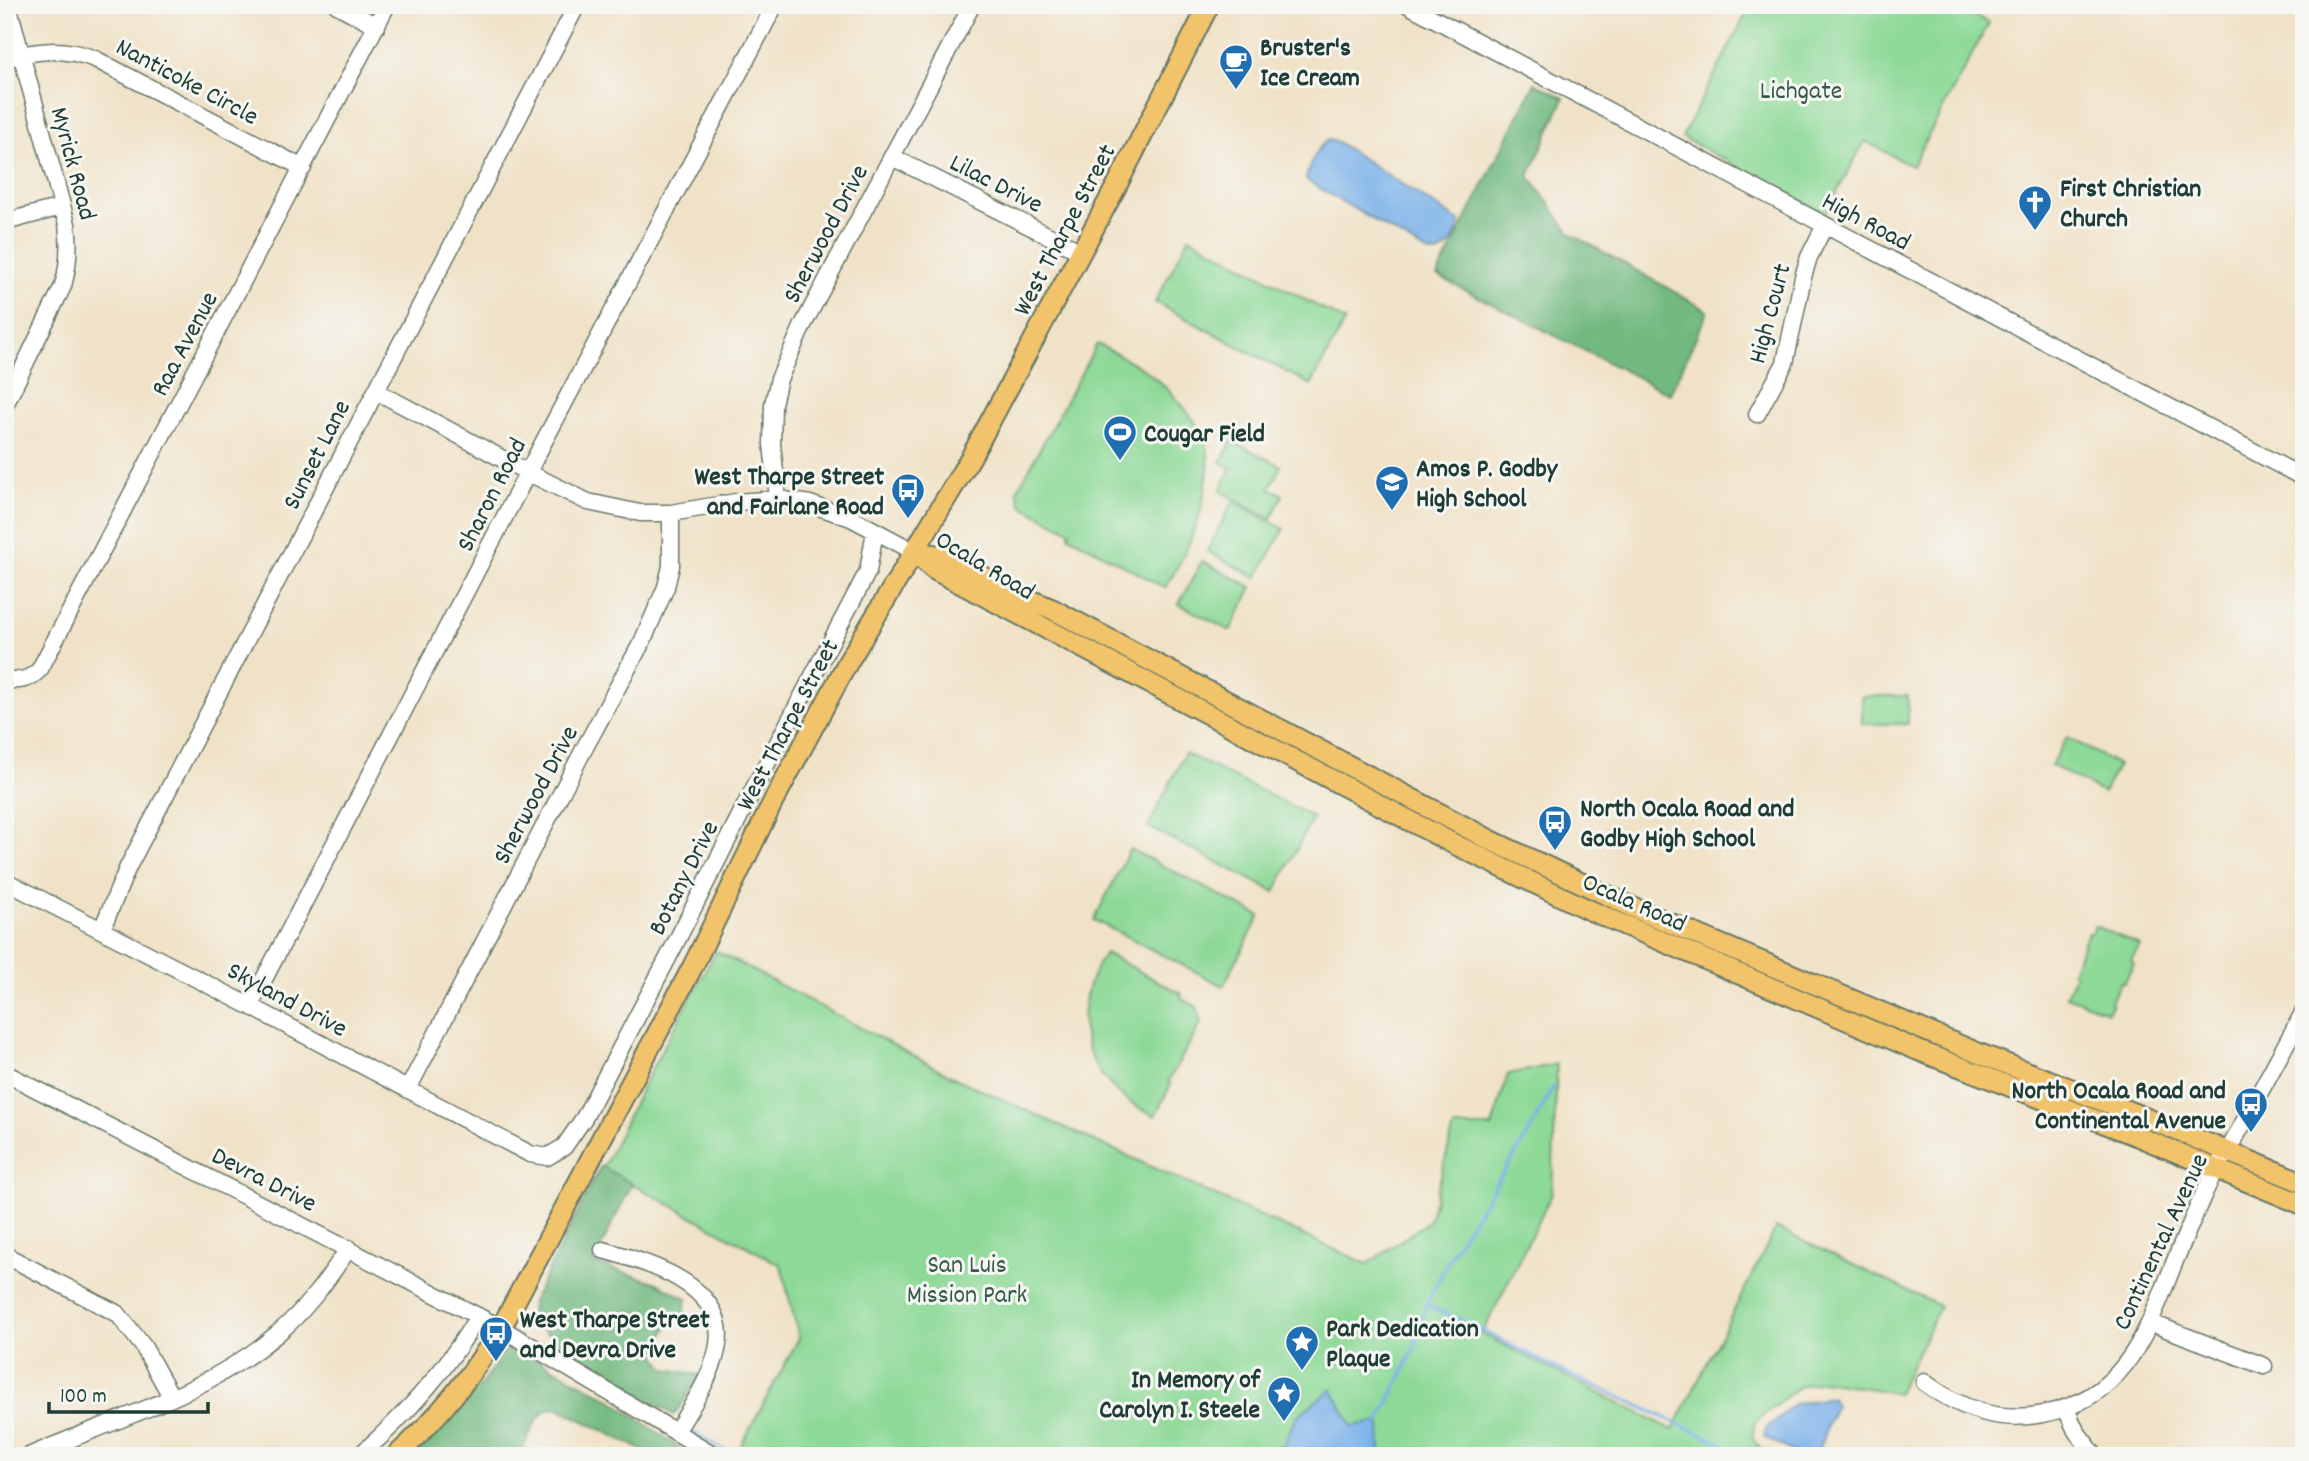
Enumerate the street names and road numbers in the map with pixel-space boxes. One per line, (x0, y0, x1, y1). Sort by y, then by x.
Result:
street label: Nanticoke Circle (108, 30, 264, 136)
street label: Myrick Road (39, 103, 104, 225)
street label: West Tharpe Street (1005, 138, 1127, 323)
street label: Lilac Drive (942, 146, 1048, 224)
street label: Sherwood Drive (775, 159, 879, 311)
street label: High Road (1814, 184, 1916, 262)
street label: High Court (1740, 259, 1803, 368)
street label: Raa Avenue (143, 286, 229, 404)
street label: Sunset Lane (275, 394, 362, 517)
street label: Sharon Road (449, 432, 538, 559)
street label: Ocala Road (927, 523, 1041, 611)
street label: West Tharpe Street (728, 633, 850, 818)
street label: Sherwood Drive (485, 720, 589, 872)
street label: Botany Drive (640, 815, 730, 942)
street label: Ocala Road (1576, 865, 1692, 944)
street label: Skyland Drive (220, 954, 353, 1048)
street label: Devra Drive (204, 1139, 322, 1223)
street label: Continental Avenue (2105, 1148, 2219, 1337)

